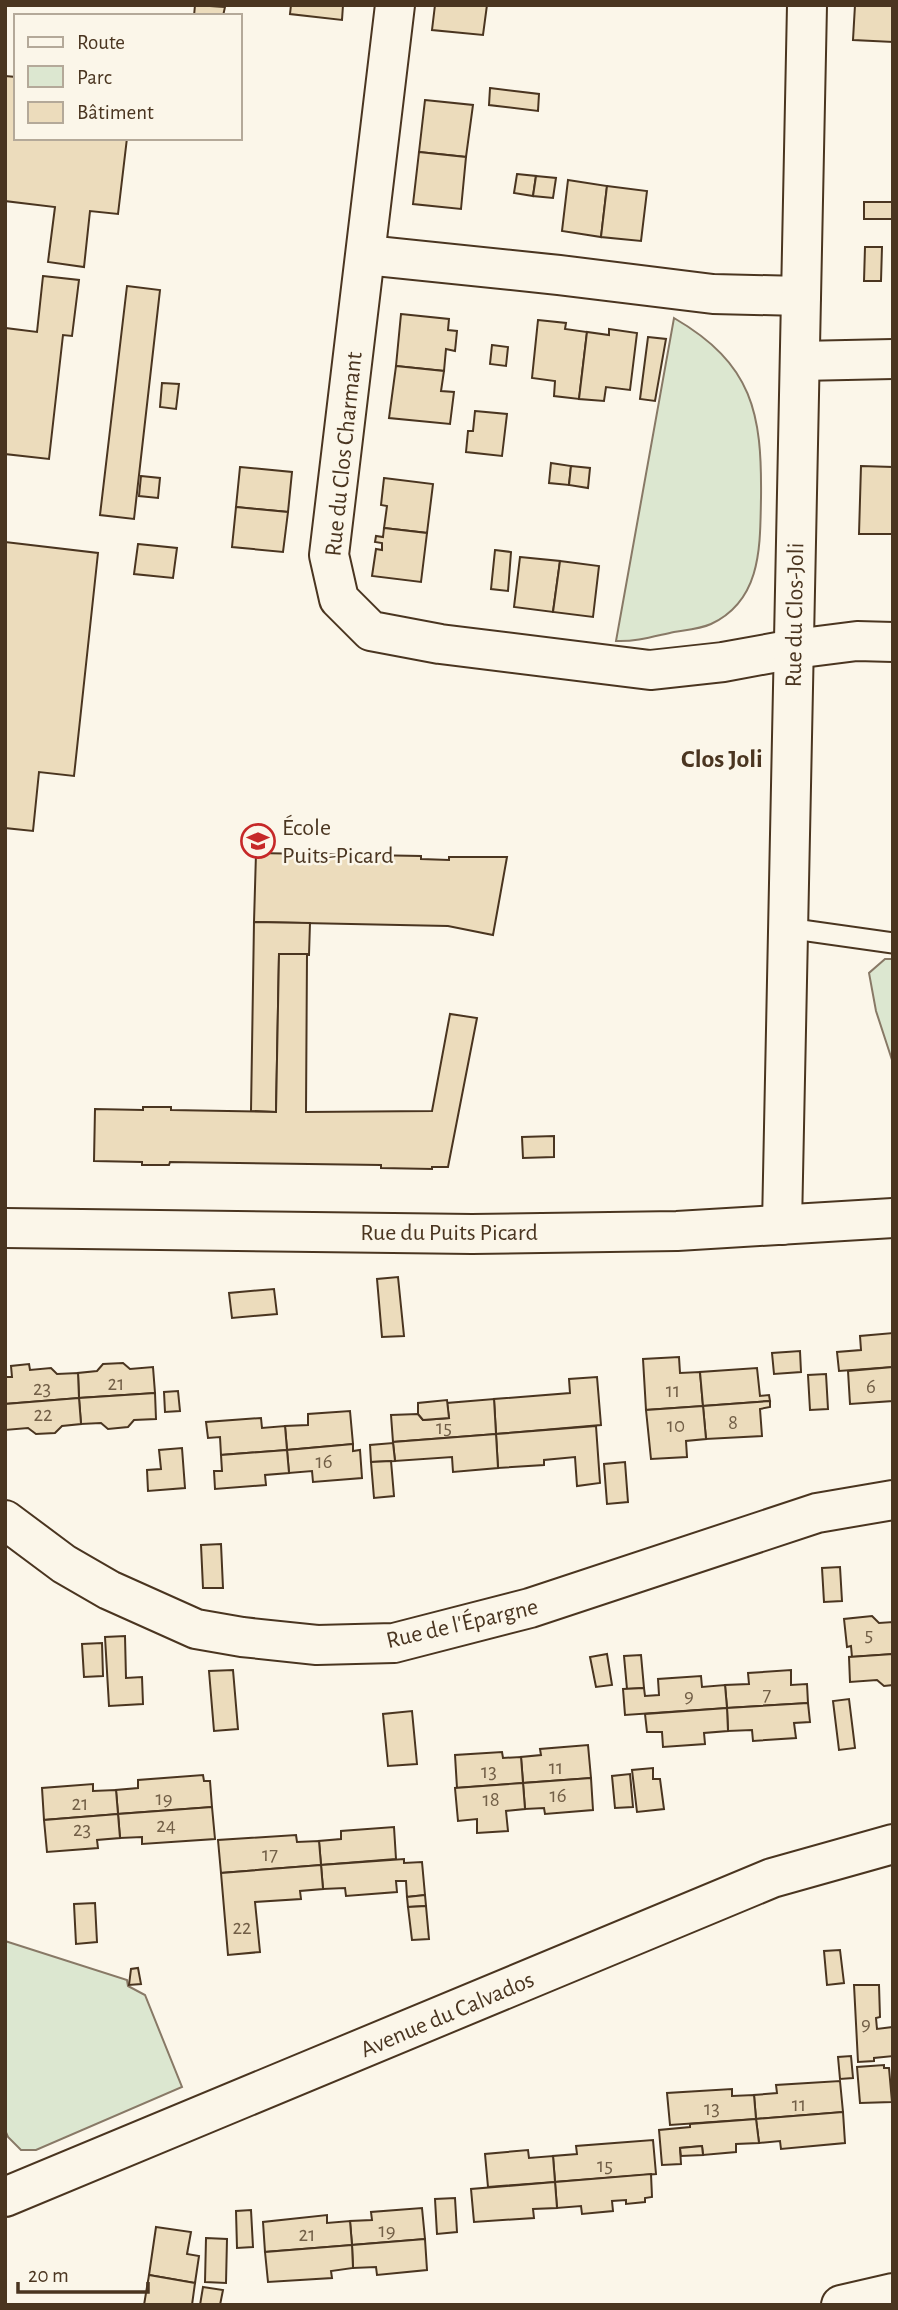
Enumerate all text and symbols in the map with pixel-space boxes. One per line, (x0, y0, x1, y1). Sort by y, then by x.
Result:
legend (14, 14, 242, 140)
text: Route (77, 32, 125, 53)
text: Parc (77, 67, 112, 88)
text: Bâtiment (77, 102, 154, 123)
street label: Rue du Clos Charmant (321, 350, 367, 557)
street label: Rue du Clos-Joli (782, 542, 808, 688)
district label: Clos Joli (681, 746, 763, 772)
place label: École Puits-Picard (282, 814, 394, 868)
school or university icon: École Puits-Picard (239, 822, 277, 860)
street label: Rue du Puits Picard (360, 1221, 538, 1245)
house number: 21 (108, 1373, 124, 1394)
house number: 6 (866, 1376, 876, 1397)
house number: 23 (33, 1378, 51, 1399)
house number: 11 (666, 1380, 680, 1401)
house number: 22 (33, 1404, 53, 1425)
house number: 8 (728, 1412, 738, 1433)
house number: 10 (667, 1415, 685, 1436)
house number: 15 (436, 1417, 452, 1438)
house number: 16 (315, 1451, 333, 1472)
street label: Rue de l'Épargne (384, 1593, 540, 1653)
house number: 5 (865, 1624, 873, 1645)
house number: 7 (763, 1684, 772, 1705)
house number: 9 (684, 1685, 694, 1706)
house number: 11 (549, 1757, 563, 1778)
house number: 13 (481, 1761, 497, 1782)
house number: 16 (549, 1785, 567, 1806)
house number: 19 (155, 1788, 173, 1809)
house number: 18 (482, 1789, 500, 1810)
house number: 21 (72, 1793, 88, 1814)
house number: 24 (156, 1815, 176, 1836)
house number: 23 (73, 1819, 91, 1840)
house number: 17 (262, 1844, 278, 1865)
house number: 22 (232, 1917, 252, 1938)
street label: Avenue du Calvados (357, 1968, 538, 2062)
house number: 9 (861, 2013, 871, 2034)
house number: 11 (792, 2094, 806, 2115)
house number: 13 (704, 2098, 720, 2119)
house number: 15 (597, 2155, 613, 2176)
house number: 19 (378, 2220, 396, 2241)
house number: 21 (299, 2224, 315, 2245)
scale bar (18, 2250, 147, 2294)
text: 20 m (28, 2265, 69, 2286)

